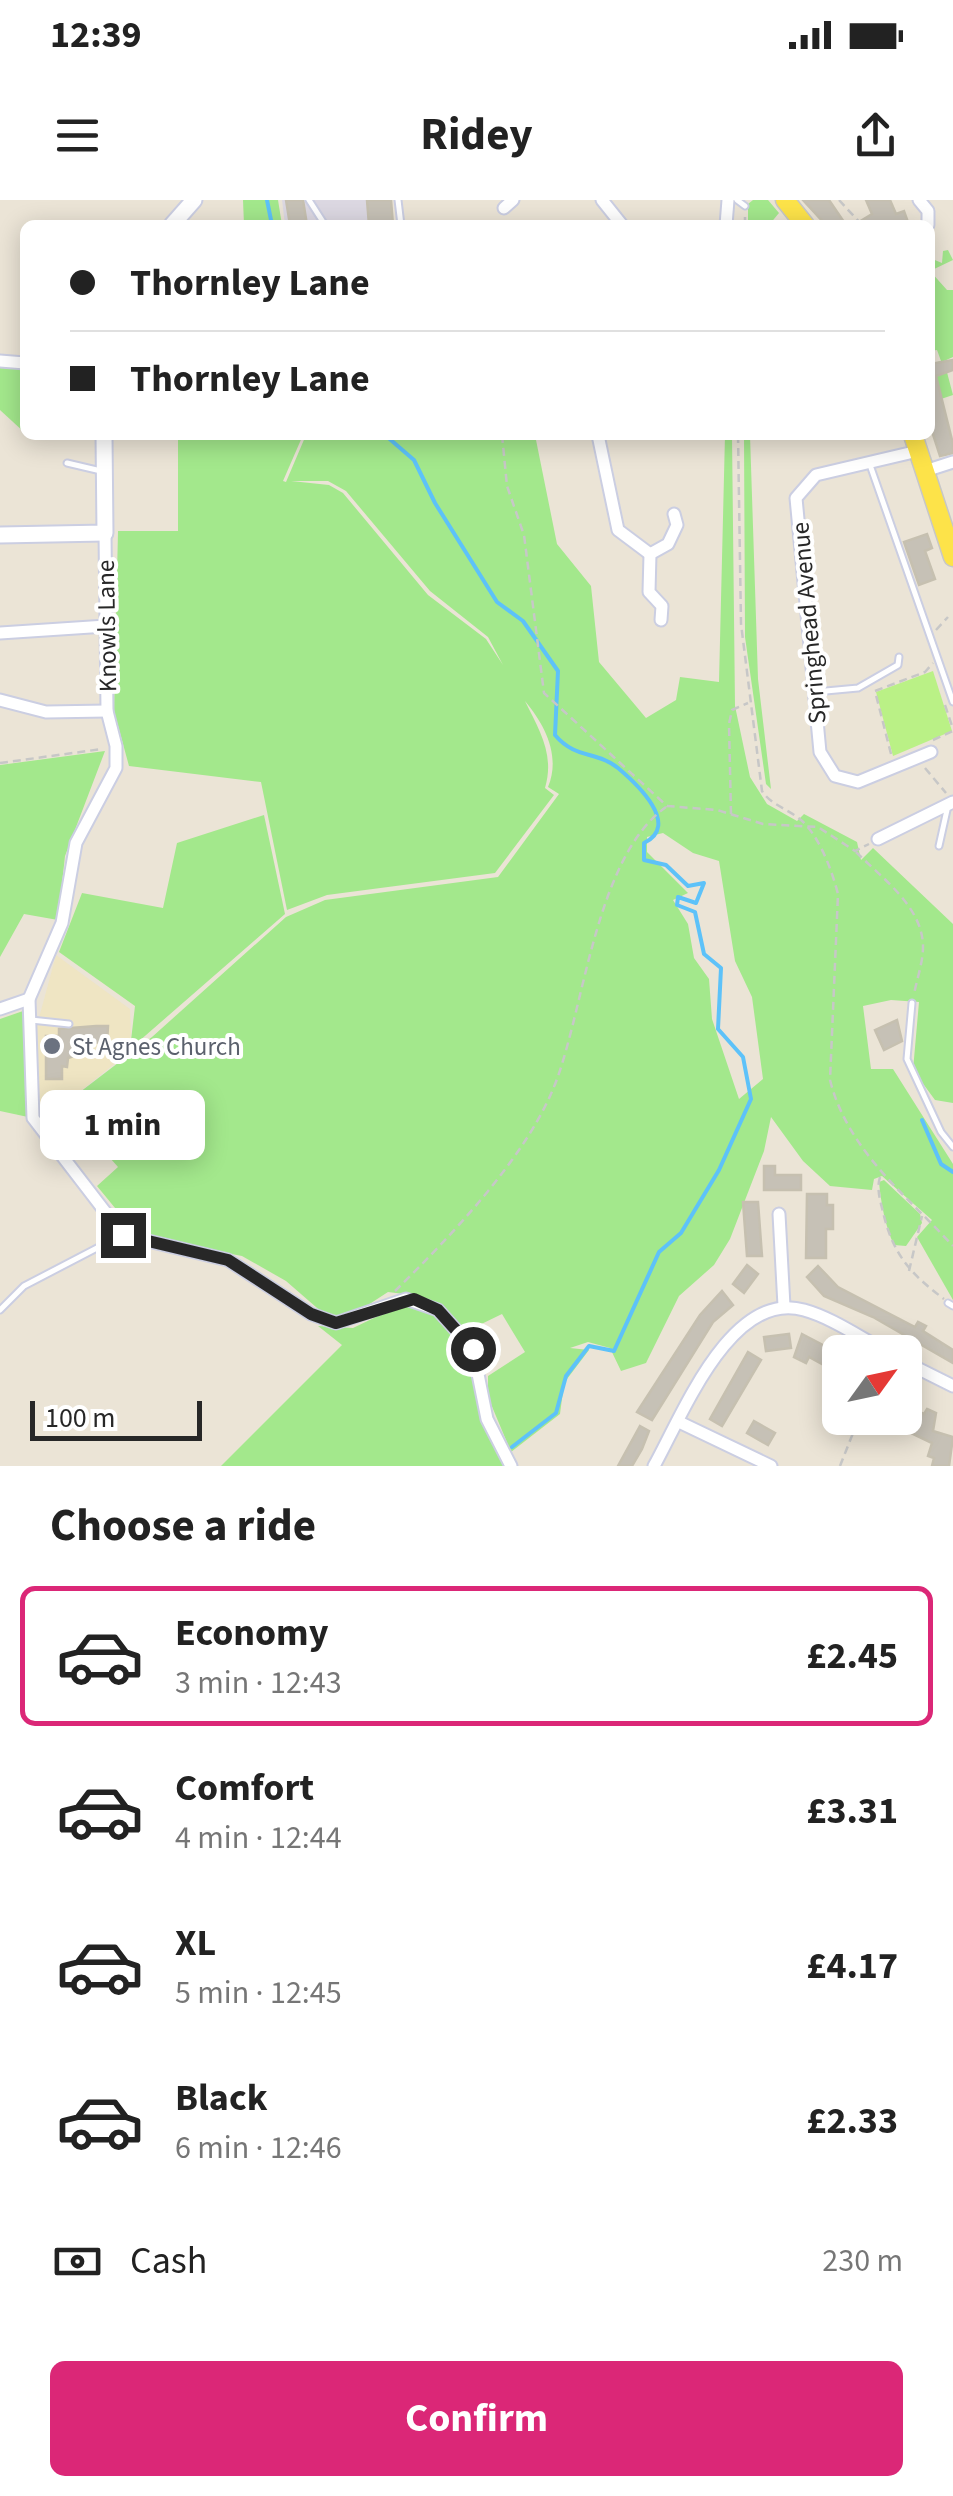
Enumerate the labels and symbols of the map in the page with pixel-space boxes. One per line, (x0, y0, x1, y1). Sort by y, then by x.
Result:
street label: Springhead Avenue (782, 520, 836, 725)
street label: Knowls Lane (88, 560, 126, 692)
place label: St Agnes Church (72, 1029, 241, 1065)
marker: St Agnes Church (41, 1035, 63, 1057)
callout: 1 min (41, 1090, 206, 1160)
route end (101, 1213, 146, 1258)
route start (451, 1327, 496, 1372)
north arrow (822, 1335, 922, 1435)
scale bar (30, 1396, 202, 1440)

